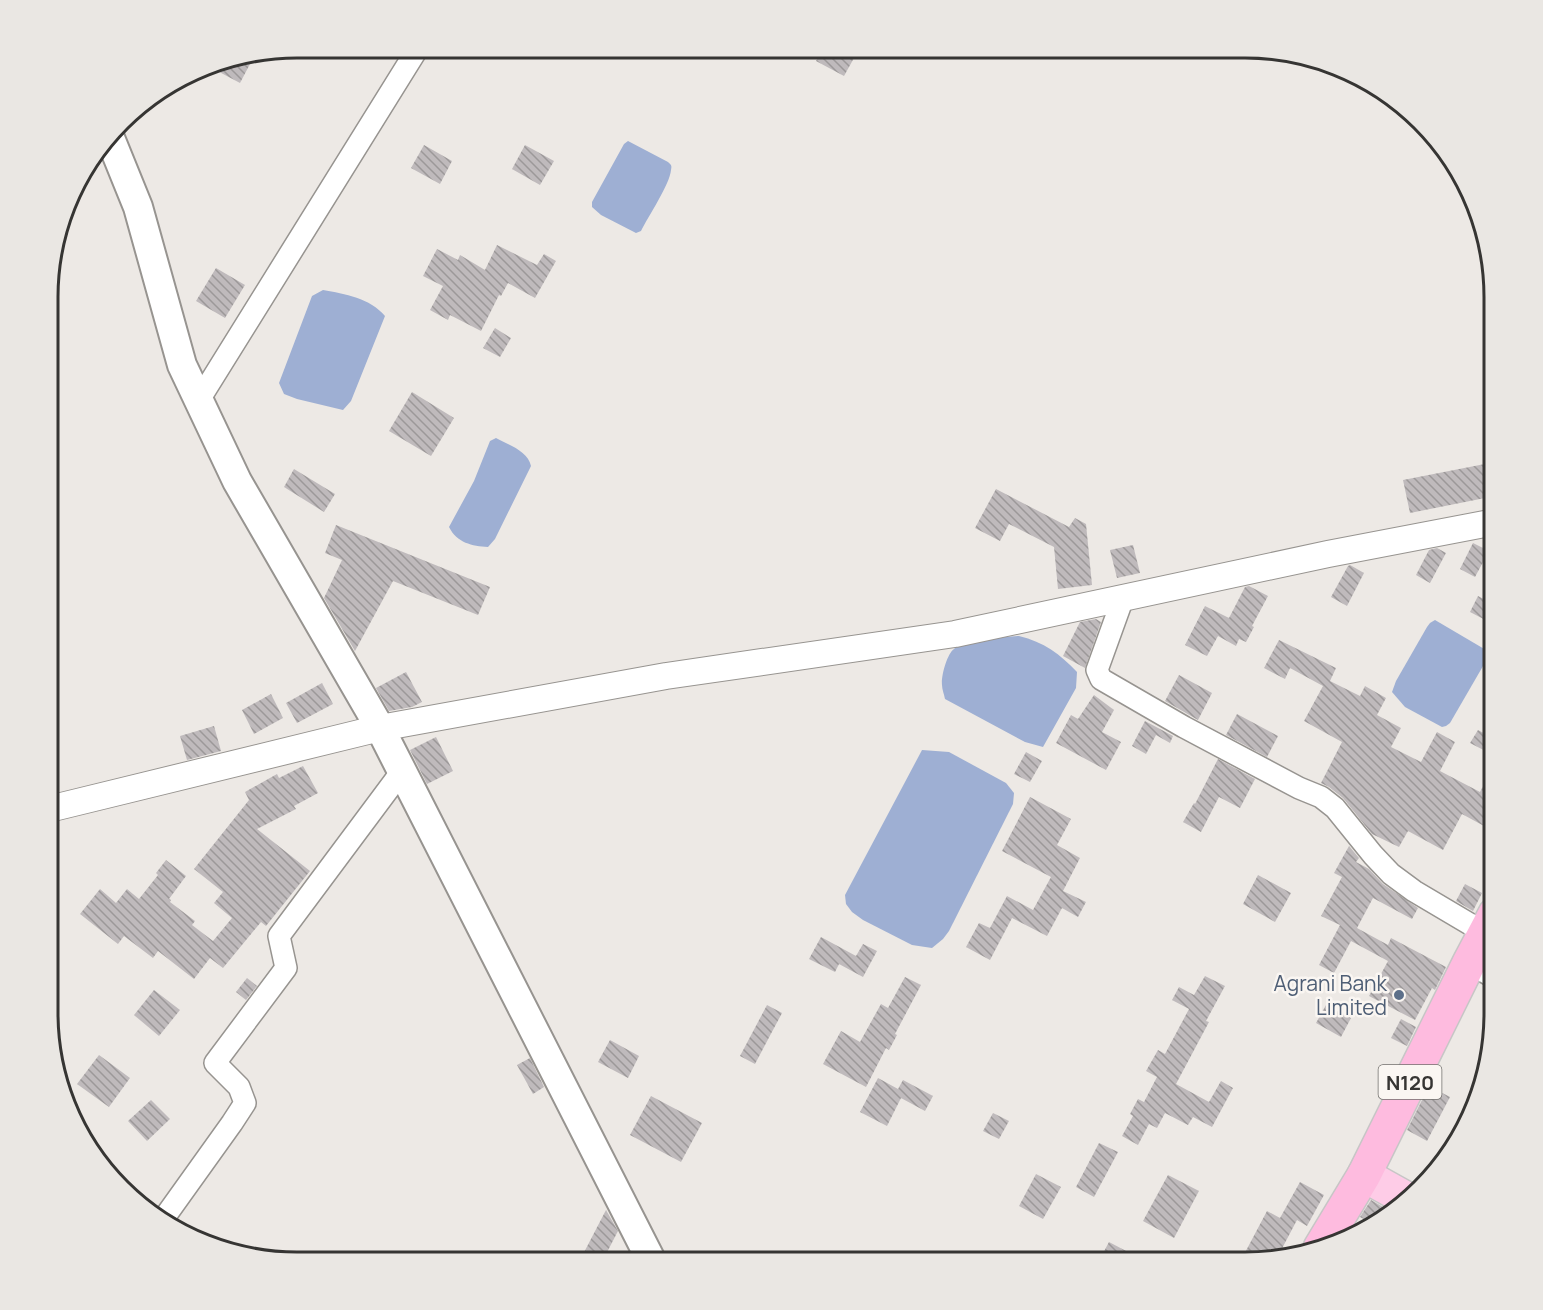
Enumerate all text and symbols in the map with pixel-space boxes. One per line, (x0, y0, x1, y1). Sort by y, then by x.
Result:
place label: Agrani Bank Limited (1273, 969, 1388, 1021)
marker: Agrani Bank Limited (1392, 988, 1406, 1002)
road number: N120 (1378, 1065, 1442, 1099)

